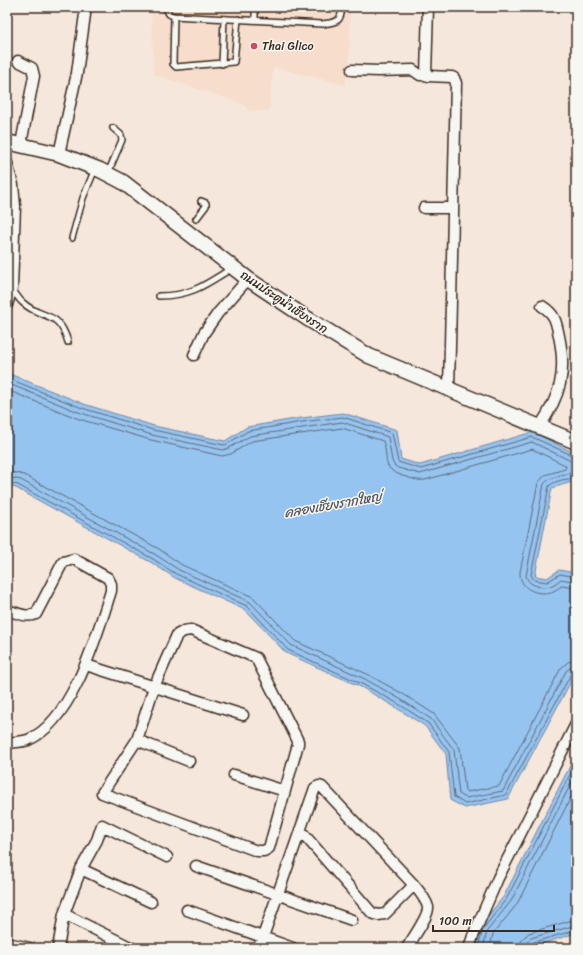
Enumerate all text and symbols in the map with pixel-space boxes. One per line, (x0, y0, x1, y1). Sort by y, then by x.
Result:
place label: Thai Glico (262, 35, 314, 57)
marker: Thai Glico (249, 41, 259, 51)
street label: ถนนประตูน้ำเชียงราก (236, 264, 332, 340)
water label: คลองเชียงรากใหญ่ (283, 484, 388, 524)
scale bar (433, 907, 554, 933)
text: 100 m (439, 910, 472, 932)

